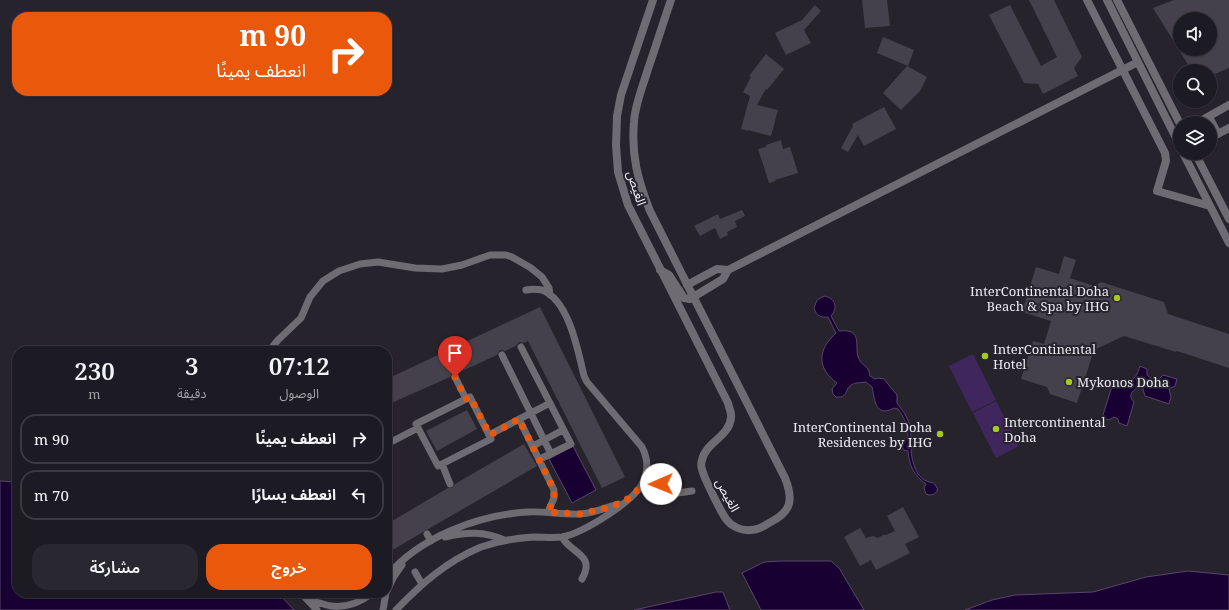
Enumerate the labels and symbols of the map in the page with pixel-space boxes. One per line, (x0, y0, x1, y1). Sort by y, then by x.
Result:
street label: الغيص (623, 168, 651, 208)
place label: InterContinental Doha Beach & Spa by IHG (970, 282, 1110, 315)
marker: InterContinental Doha Beach & Spa by IHG (1112, 293, 1122, 303)
pin (438, 336, 472, 377)
place label: InterContinental Hotel (993, 340, 1096, 373)
marker: InterContinental Hotel (980, 351, 990, 361)
place label: Mykonos Doha (1077, 373, 1169, 391)
marker: Mykonos Doha (1064, 377, 1074, 387)
place label: Intercontinental Doha (1004, 413, 1105, 446)
place label: InterContinental Doha Residences by IHG (793, 418, 933, 451)
marker: Intercontinental Doha (991, 424, 1001, 434)
marker: InterContinental Doha Residences by IHG (935, 429, 945, 439)
position arrow (640, 463, 682, 505)
street label: الغيص (712, 475, 744, 515)

